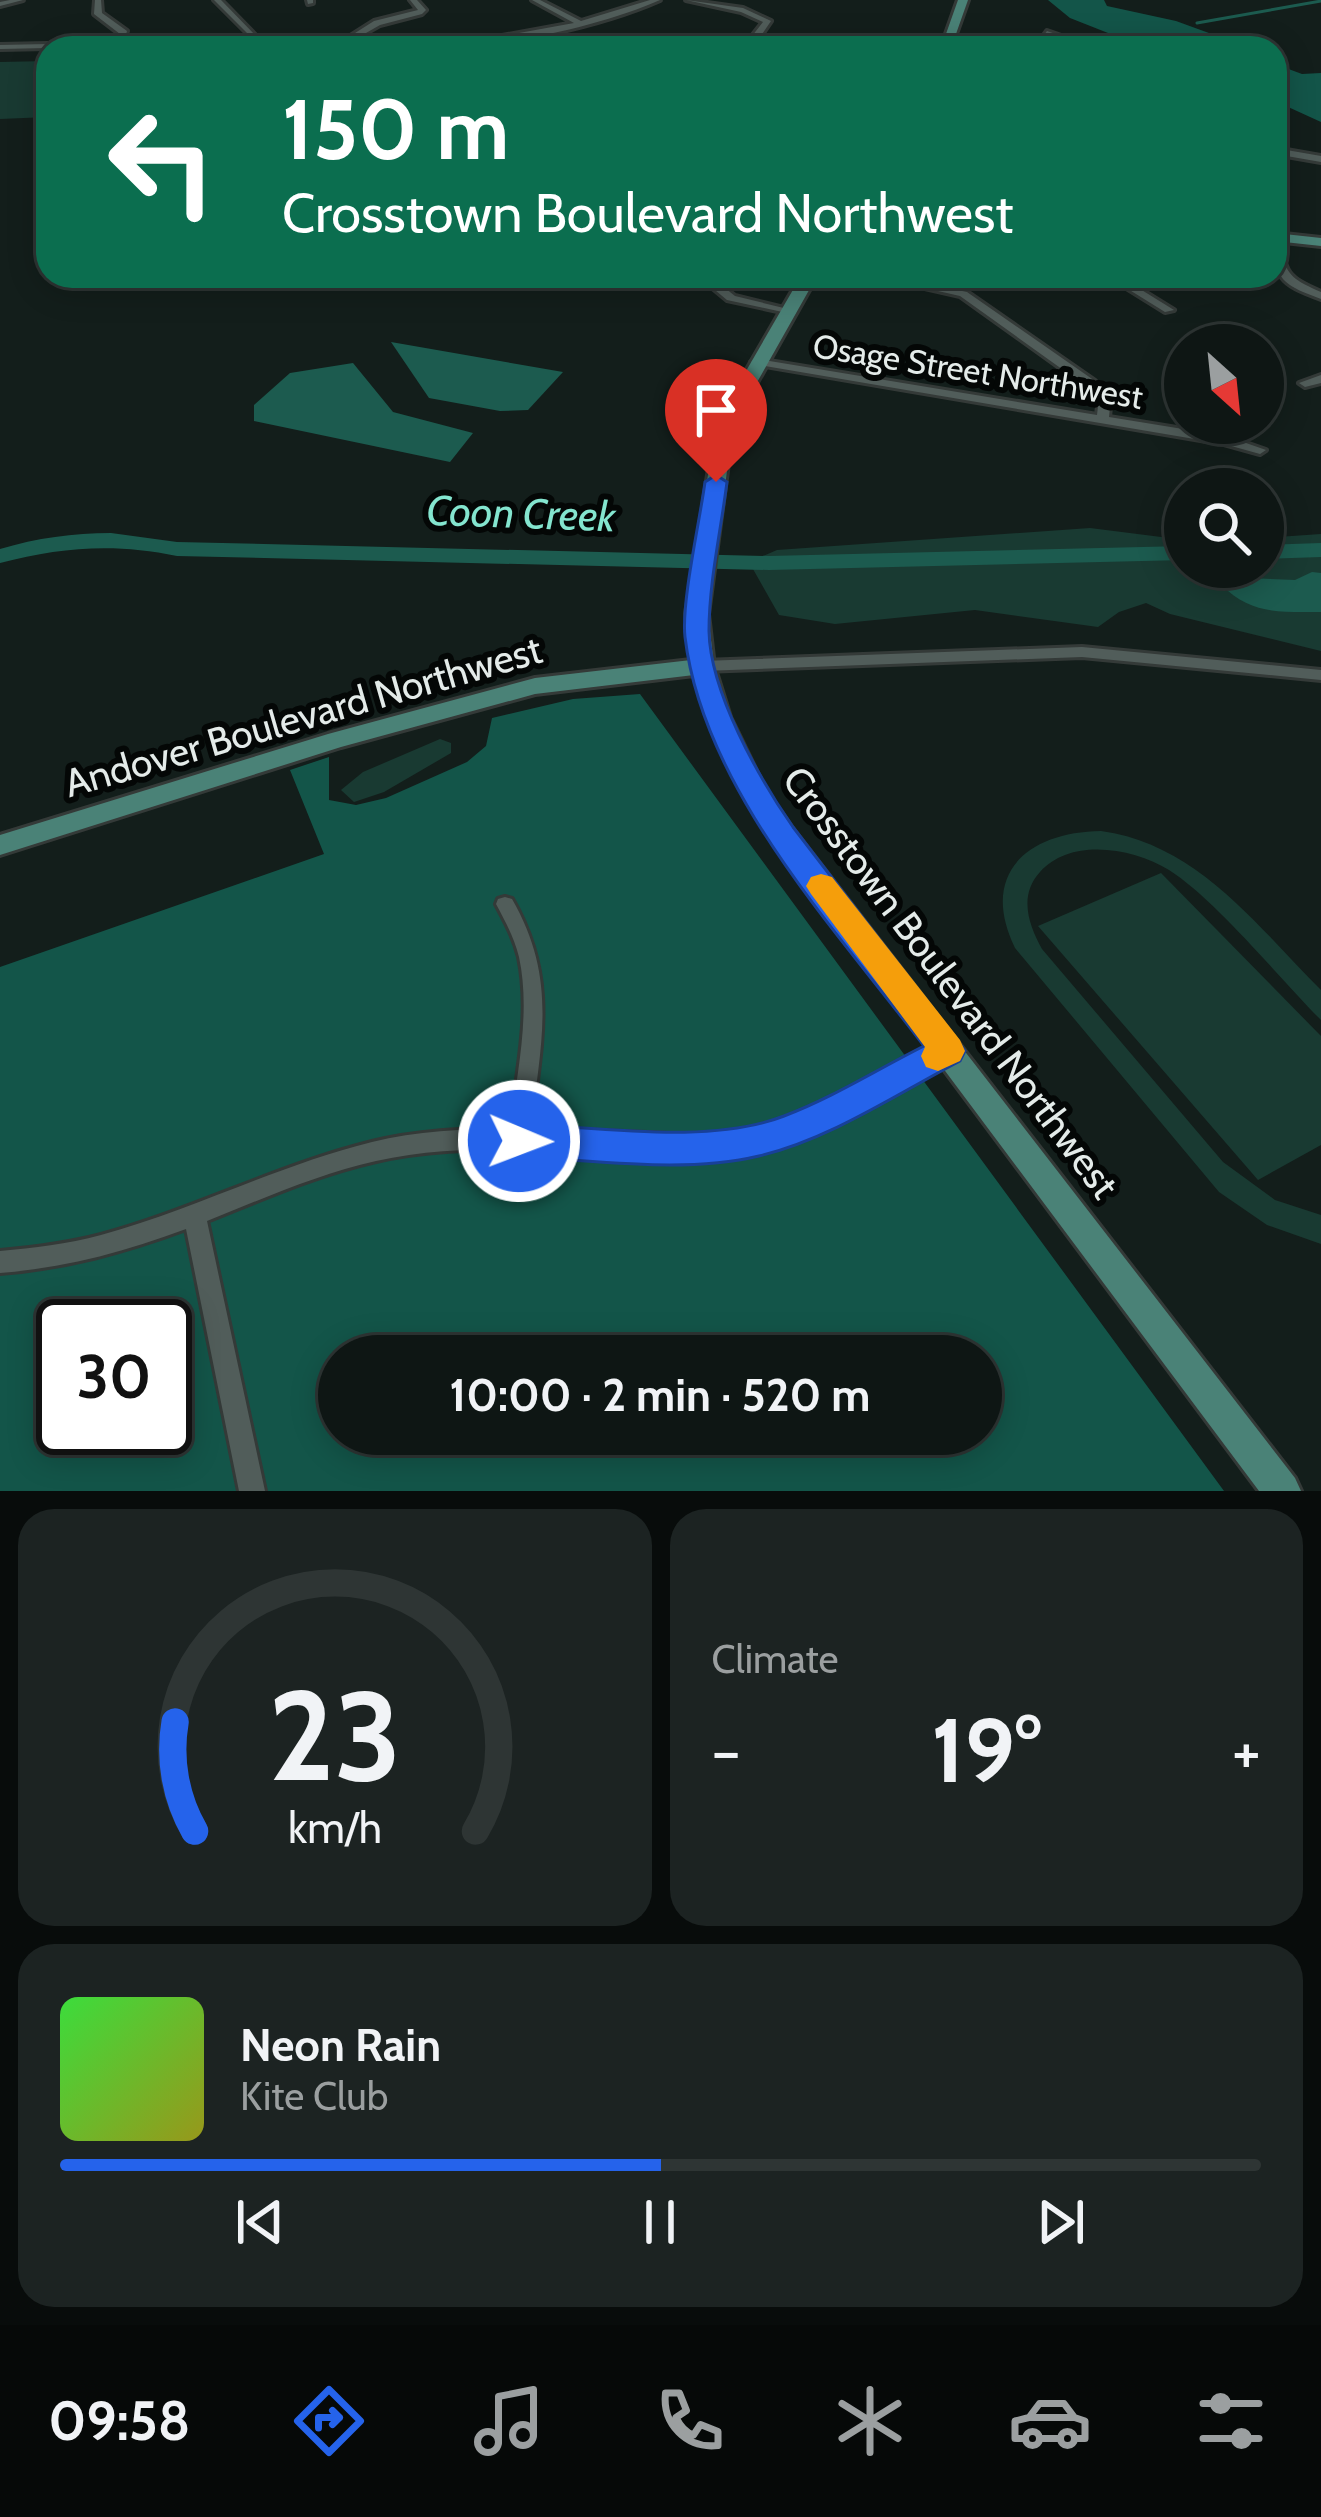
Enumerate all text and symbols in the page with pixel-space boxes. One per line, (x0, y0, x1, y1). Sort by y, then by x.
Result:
text: 150 m (282, 78, 509, 180)
icon: left (84, 84, 240, 240)
text: Crosstown Boulevard Northwest (282, 180, 1013, 246)
north arrow (1164, 324, 1284, 444)
map controls (1164, 324, 1284, 588)
street label: Osage Street Northwest (810, 325, 1146, 417)
pin (665, 359, 767, 482)
icon: arrive (683, 377, 749, 443)
button: search (1164, 468, 1284, 588)
water label: Coon Creek (426, 484, 617, 542)
street label: Andover Boulevard Northwest (59, 625, 547, 807)
street label: Crosstown Boulevard Northwest (773, 757, 1129, 1207)
position arrow (456, 1078, 582, 1204)
speed limit sign: 30 (36, 1299, 192, 1455)
text: 10:00 · 2 min · 520 m (450, 1368, 870, 1422)
text: Climate (712, 1635, 838, 1683)
text: 23 (268, 1660, 401, 1811)
text: 19° (931, 1695, 1041, 1805)
text: − (712, 1710, 741, 1791)
text: + (1232, 1710, 1261, 1791)
text: km/h (288, 1801, 382, 1853)
text: Neon Rain (240, 2018, 441, 2072)
text: Kite Club (240, 2072, 388, 2120)
icon: previous (227, 2189, 293, 2255)
icon: pause (627, 2189, 693, 2255)
icon: next (1028, 2189, 1094, 2255)
icon: directions (287, 2379, 371, 2463)
icon: music (467, 2379, 551, 2463)
icon: phone (648, 2379, 732, 2463)
icon: climate (828, 2379, 912, 2463)
icon: car (1008, 2379, 1092, 2463)
icon: filters (1189, 2379, 1273, 2463)
text: 09:58 (48, 2388, 190, 2454)

